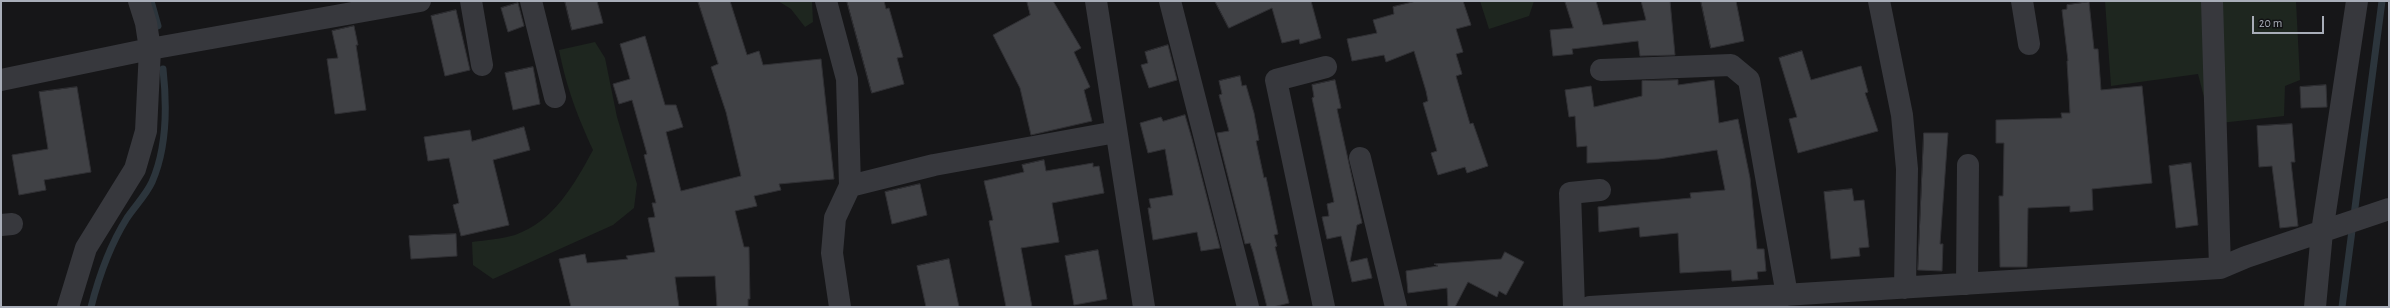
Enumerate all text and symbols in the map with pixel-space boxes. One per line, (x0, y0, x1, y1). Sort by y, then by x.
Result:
scale bar (2254, 8, 2326, 34)
text: 20 m (2259, 17, 2282, 29)

